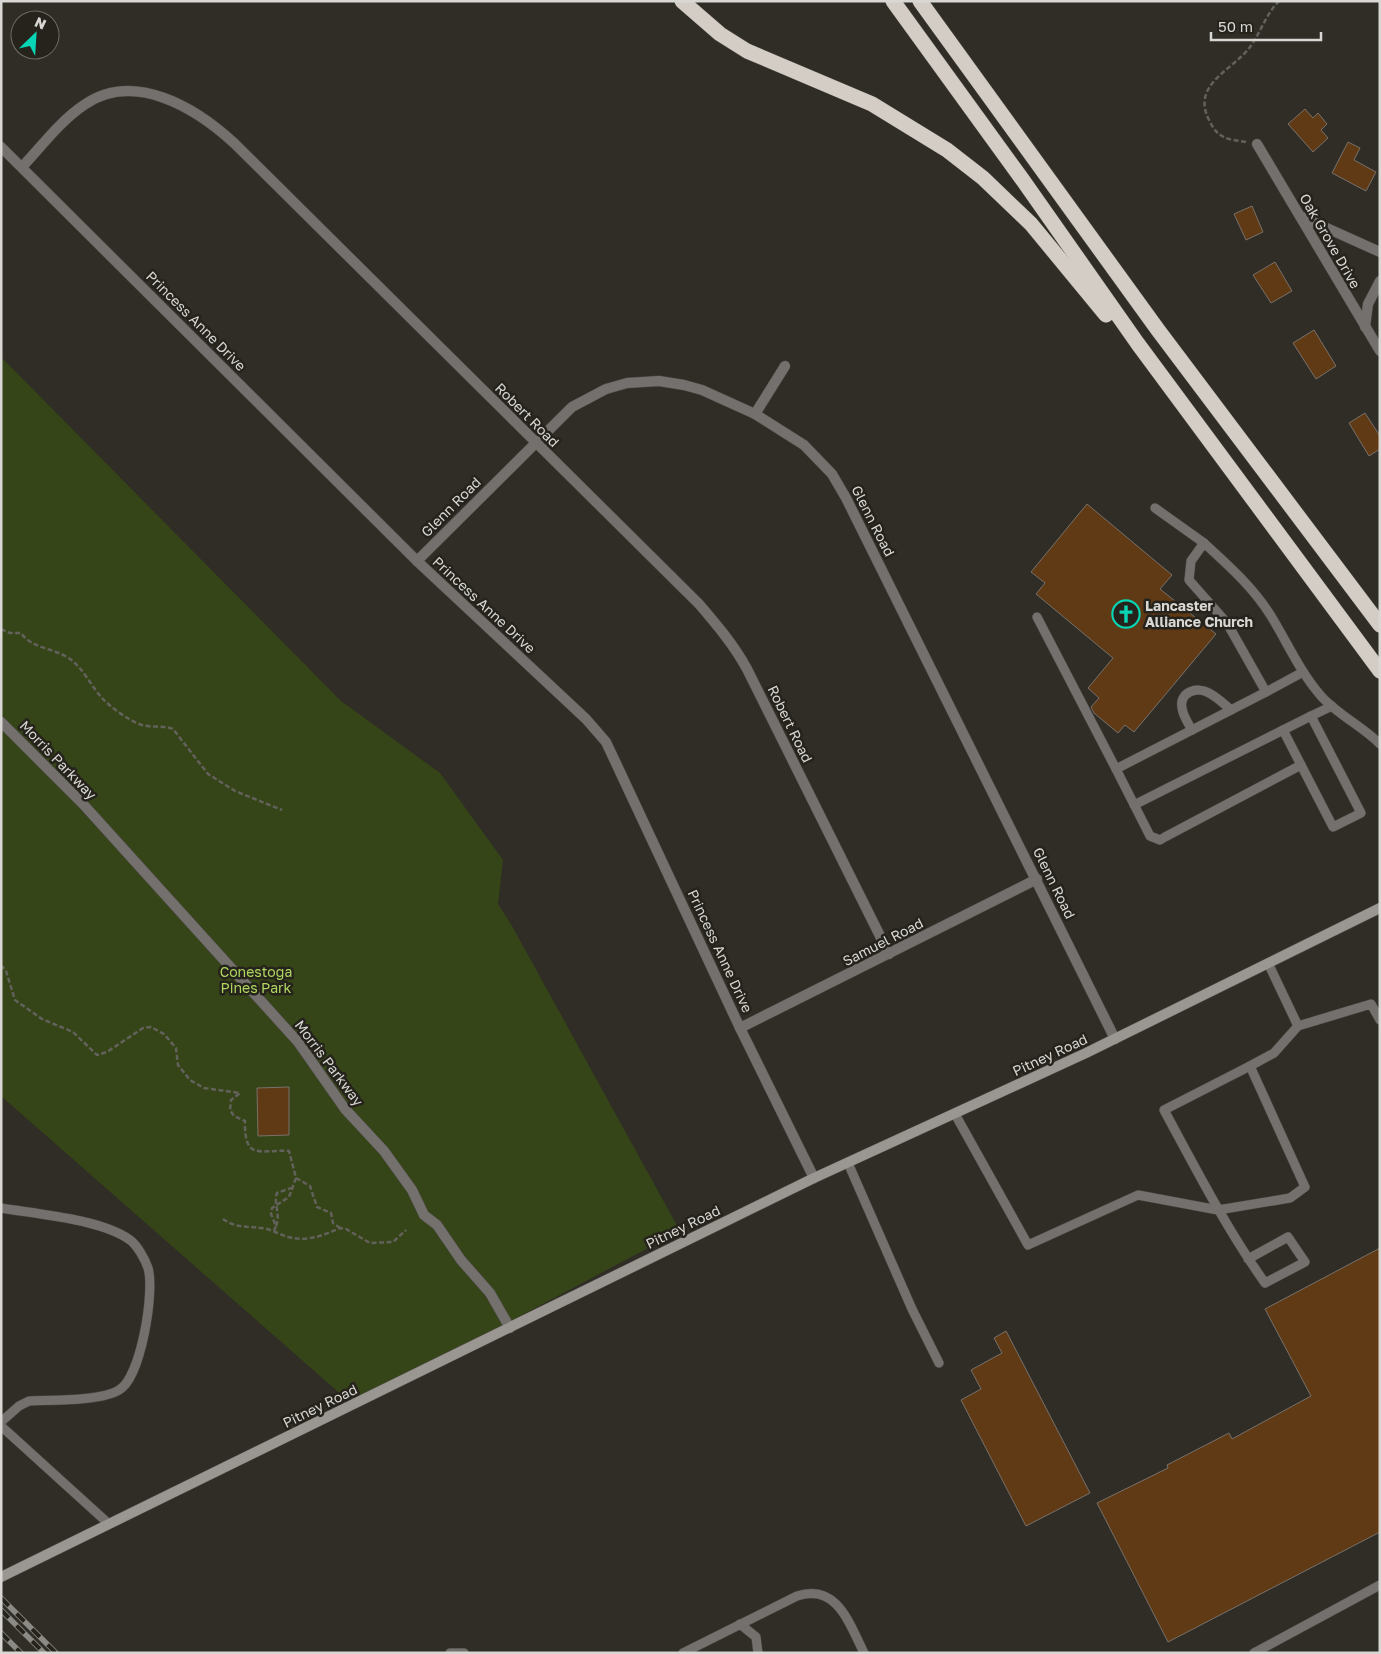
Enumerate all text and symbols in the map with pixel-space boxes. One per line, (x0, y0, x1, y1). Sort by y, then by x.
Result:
north arrow (10, 10, 60, 60)
scale bar (1211, 10, 1321, 42)
text: N (32, 13, 49, 33)
text: 50 m (1218, 17, 1253, 35)
street label: Oak Grove Drive (1296, 190, 1365, 291)
street label: Princess Anne Drive (143, 267, 250, 374)
street label: Robert Road (492, 379, 563, 450)
street label: Glenn Road (417, 473, 484, 540)
street label: Glenn Road (848, 482, 899, 559)
street label: Princess Anne Drive (430, 553, 539, 657)
place label: Lancaster Alliance Church (1145, 597, 1253, 630)
church icon: Lancaster Alliance Church (1111, 599, 1141, 629)
street label: Robert Road (764, 682, 816, 765)
street label: Morris Parkway (16, 717, 100, 803)
street label: Glenn Road (1030, 844, 1079, 921)
street label: Princess Anne Drive (684, 886, 756, 1015)
street label: Samuel Road (840, 914, 926, 969)
park label: Conestoga Pines Park (220, 963, 292, 996)
street label: Morris Parkway (292, 1016, 367, 1109)
street label: Pitney Road (1010, 1030, 1090, 1079)
street label: Pitney Road (643, 1201, 723, 1252)
street label: Pitney Road (280, 1380, 360, 1431)

